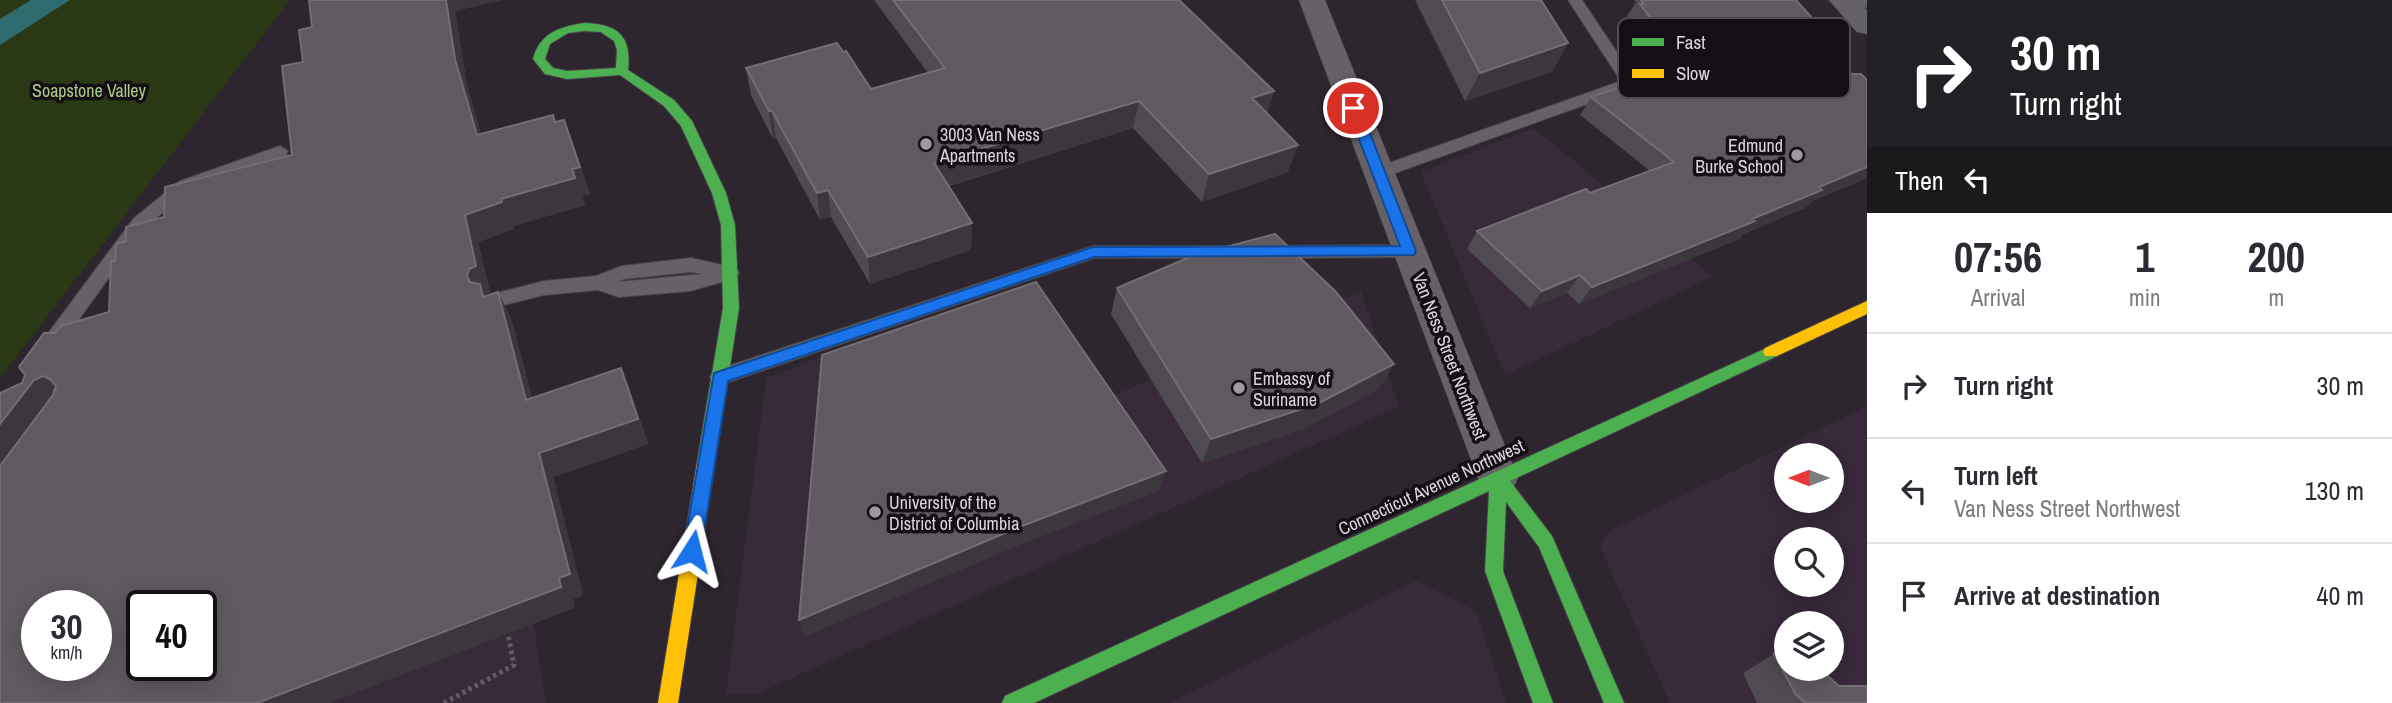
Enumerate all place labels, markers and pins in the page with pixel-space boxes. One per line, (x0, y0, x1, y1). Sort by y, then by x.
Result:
pin (1323, 78, 1383, 138)
place label: 3003 Van Ness Apartments (939, 122, 1040, 168)
place label: Edmund Burke School (1695, 133, 1783, 179)
marker: 3003 Van Ness Apartments (918, 136, 934, 152)
marker: Edmund Burke School (1789, 147, 1805, 163)
place label: Embassy of Suriname (1253, 366, 1331, 412)
marker: Embassy of Suriname (1231, 380, 1247, 396)
place label: University of the District of Columbia (889, 490, 1019, 536)
marker: University of the District of Columbia (867, 504, 883, 520)

